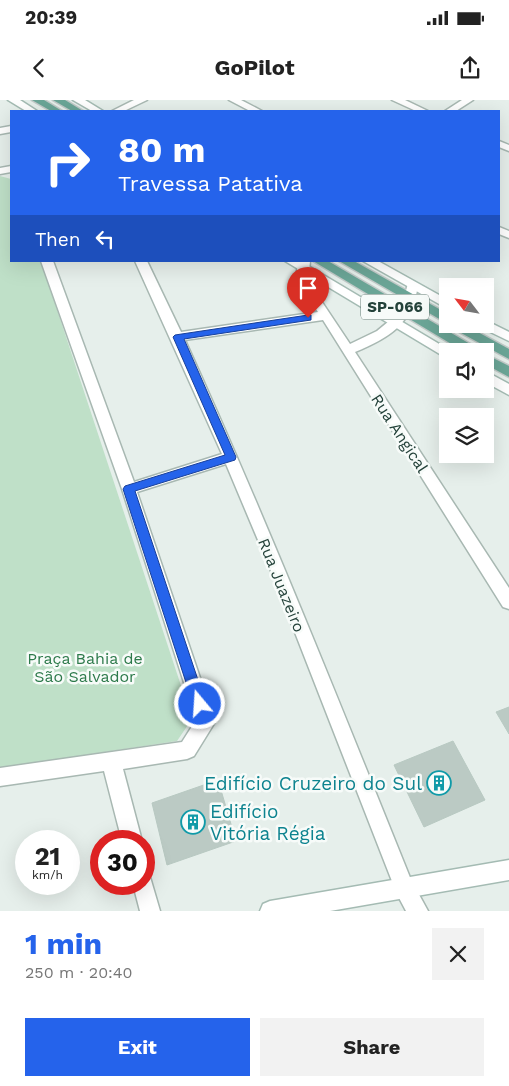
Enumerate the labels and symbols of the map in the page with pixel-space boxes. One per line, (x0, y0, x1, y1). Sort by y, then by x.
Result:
pin (287, 267, 329, 318)
north arrow (439, 278, 494, 332)
road number: SP-066 (361, 294, 429, 320)
street label: Rua Angical (367, 390, 432, 476)
street label: Rua Juazeiro (254, 535, 309, 635)
park label: Praça Bahia de São Salvador (27, 649, 143, 686)
position arrow (173, 677, 225, 729)
building icon: Edifício Cruzeiro do Sul (426, 770, 452, 796)
place label: Edifício Cruzeiro do Sul (204, 772, 422, 795)
place label: Edifício Vitória Régia (210, 800, 326, 845)
building icon: Edifício Vitória Régia (180, 809, 206, 835)
speed limit sign: 30 (90, 830, 155, 895)

